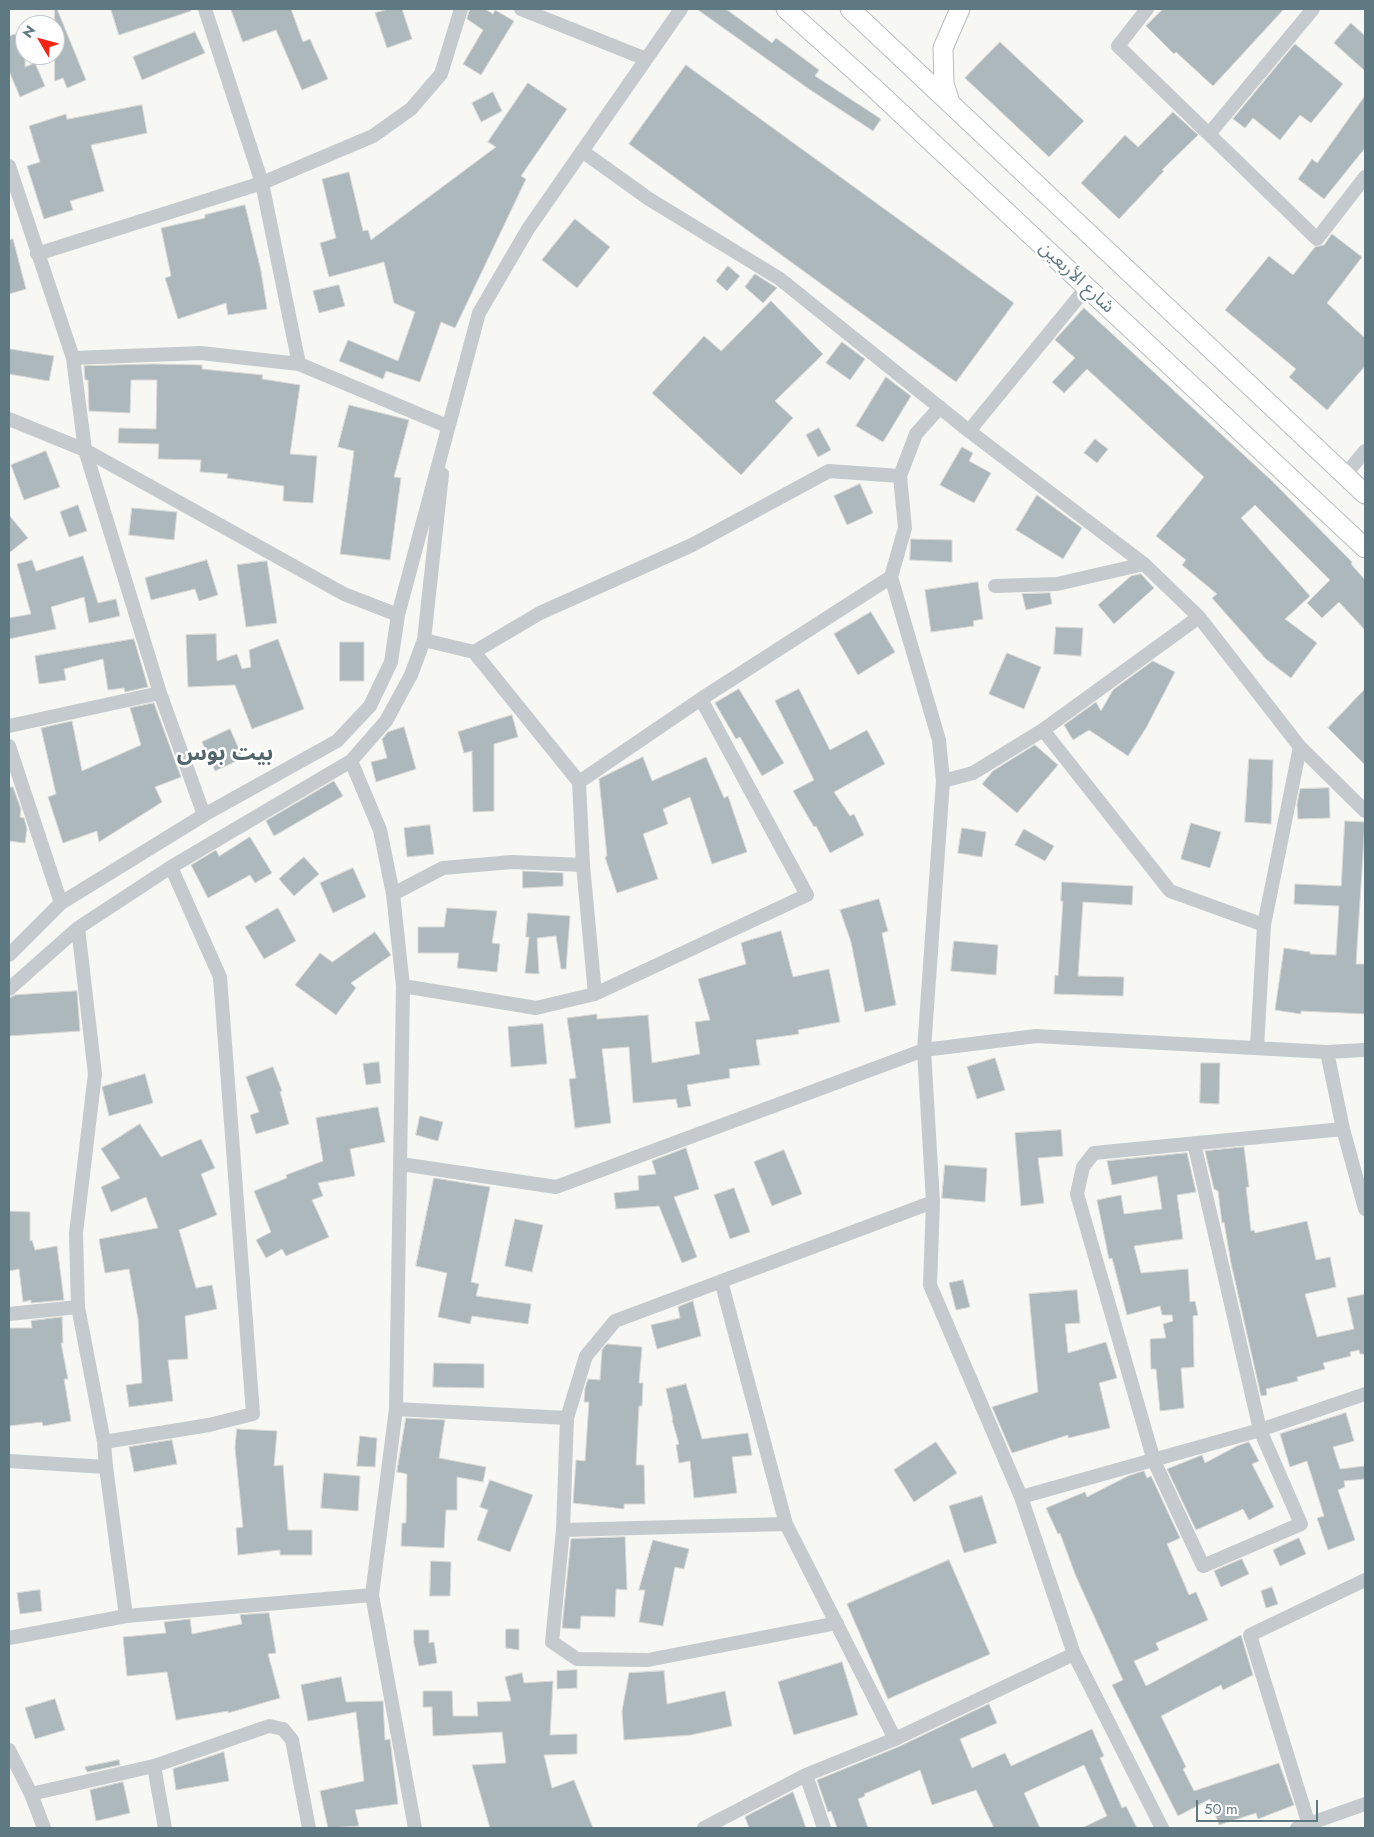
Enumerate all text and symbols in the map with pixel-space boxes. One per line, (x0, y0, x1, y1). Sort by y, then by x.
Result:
north arrow (15, 15, 65, 65)
text: N (17, 21, 40, 42)
street label: شارع الأربعين (1034, 238, 1118, 318)
district label: بيت بوس (177, 742, 273, 768)
scale bar (1199, 1790, 1322, 1822)
text: 50 m (1204, 1798, 1238, 1820)

